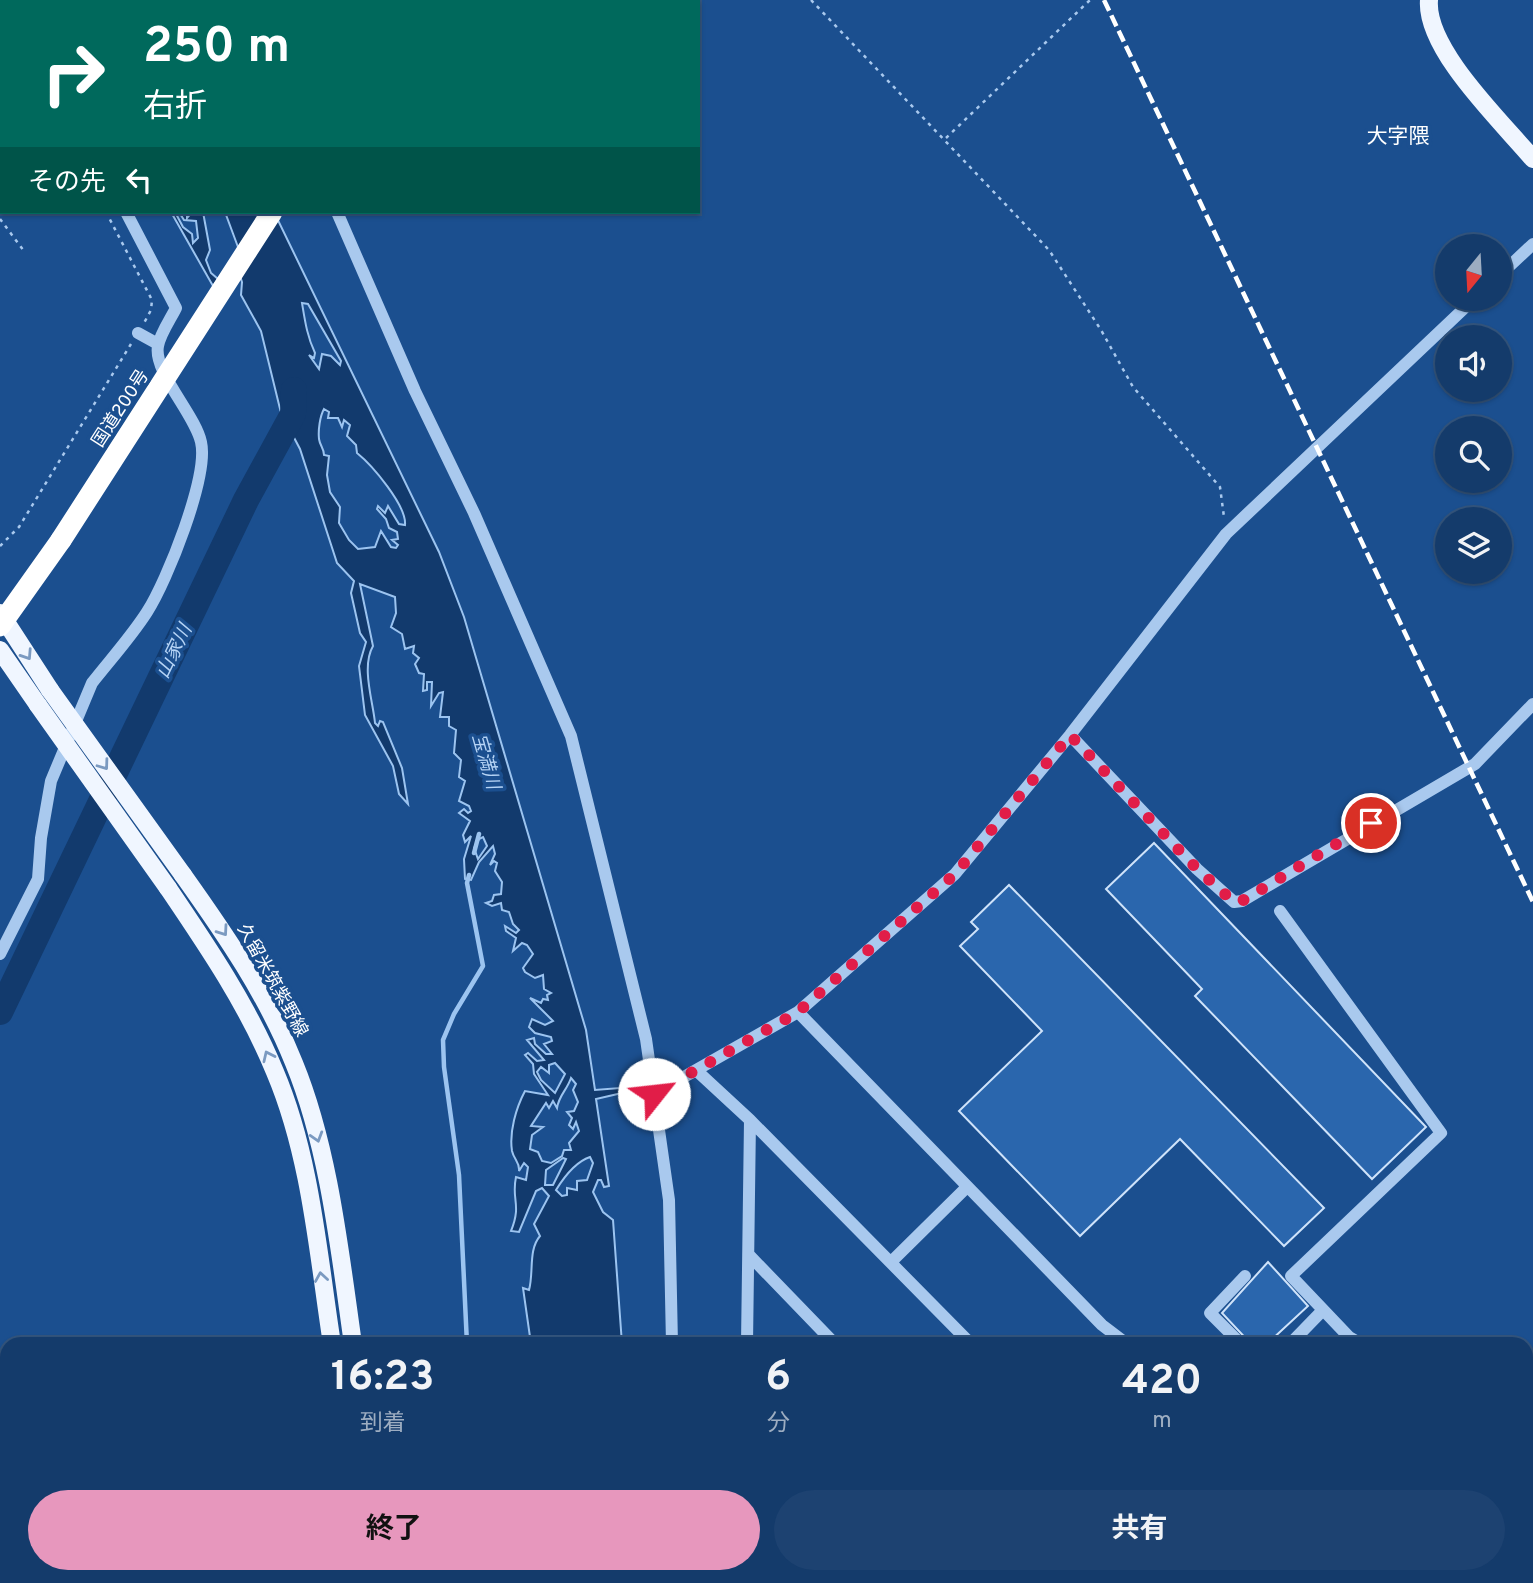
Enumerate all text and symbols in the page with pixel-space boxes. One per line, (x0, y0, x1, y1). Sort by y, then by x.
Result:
text: 250 m (143, 18, 290, 80)
icon: right (28, 28, 119, 119)
text: 右折 (143, 88, 207, 128)
district label: 大字隈 (1367, 124, 1430, 151)
icon: left (120, 161, 158, 199)
text: その先 (28, 167, 106, 200)
north arrow (1435, 234, 1512, 312)
map controls (1435, 234, 1512, 584)
button: sound (1435, 325, 1512, 402)
street label: 国道200号 (88, 366, 155, 452)
button: search (1435, 416, 1512, 493)
button: layers (1435, 507, 1512, 584)
water label: 山家川 (152, 619, 199, 683)
one-way arrow (19, 647, 32, 660)
water label: 宝満川 (466, 731, 505, 794)
one-way arrow (96, 757, 108, 770)
pin (1341, 793, 1401, 853)
icon: arrive (1352, 804, 1390, 842)
street label: 久留米筑紫野線 (231, 920, 312, 1041)
one-way arrow (215, 923, 227, 936)
one-way arrow (262, 1051, 276, 1063)
position arrow (617, 1057, 691, 1131)
one-way arrow (308, 1130, 323, 1142)
one-way arrow (314, 1271, 329, 1282)
text: 16:23 (331, 1352, 434, 1405)
text: 6 (765, 1352, 791, 1405)
text: 420 (1122, 1356, 1202, 1409)
text: m (1152, 1407, 1172, 1436)
text: 到着 (360, 1410, 406, 1439)
text: 分 (767, 1410, 790, 1439)
button: 終了 (28, 1490, 760, 1570)
button: 共有 (774, 1490, 1505, 1570)

